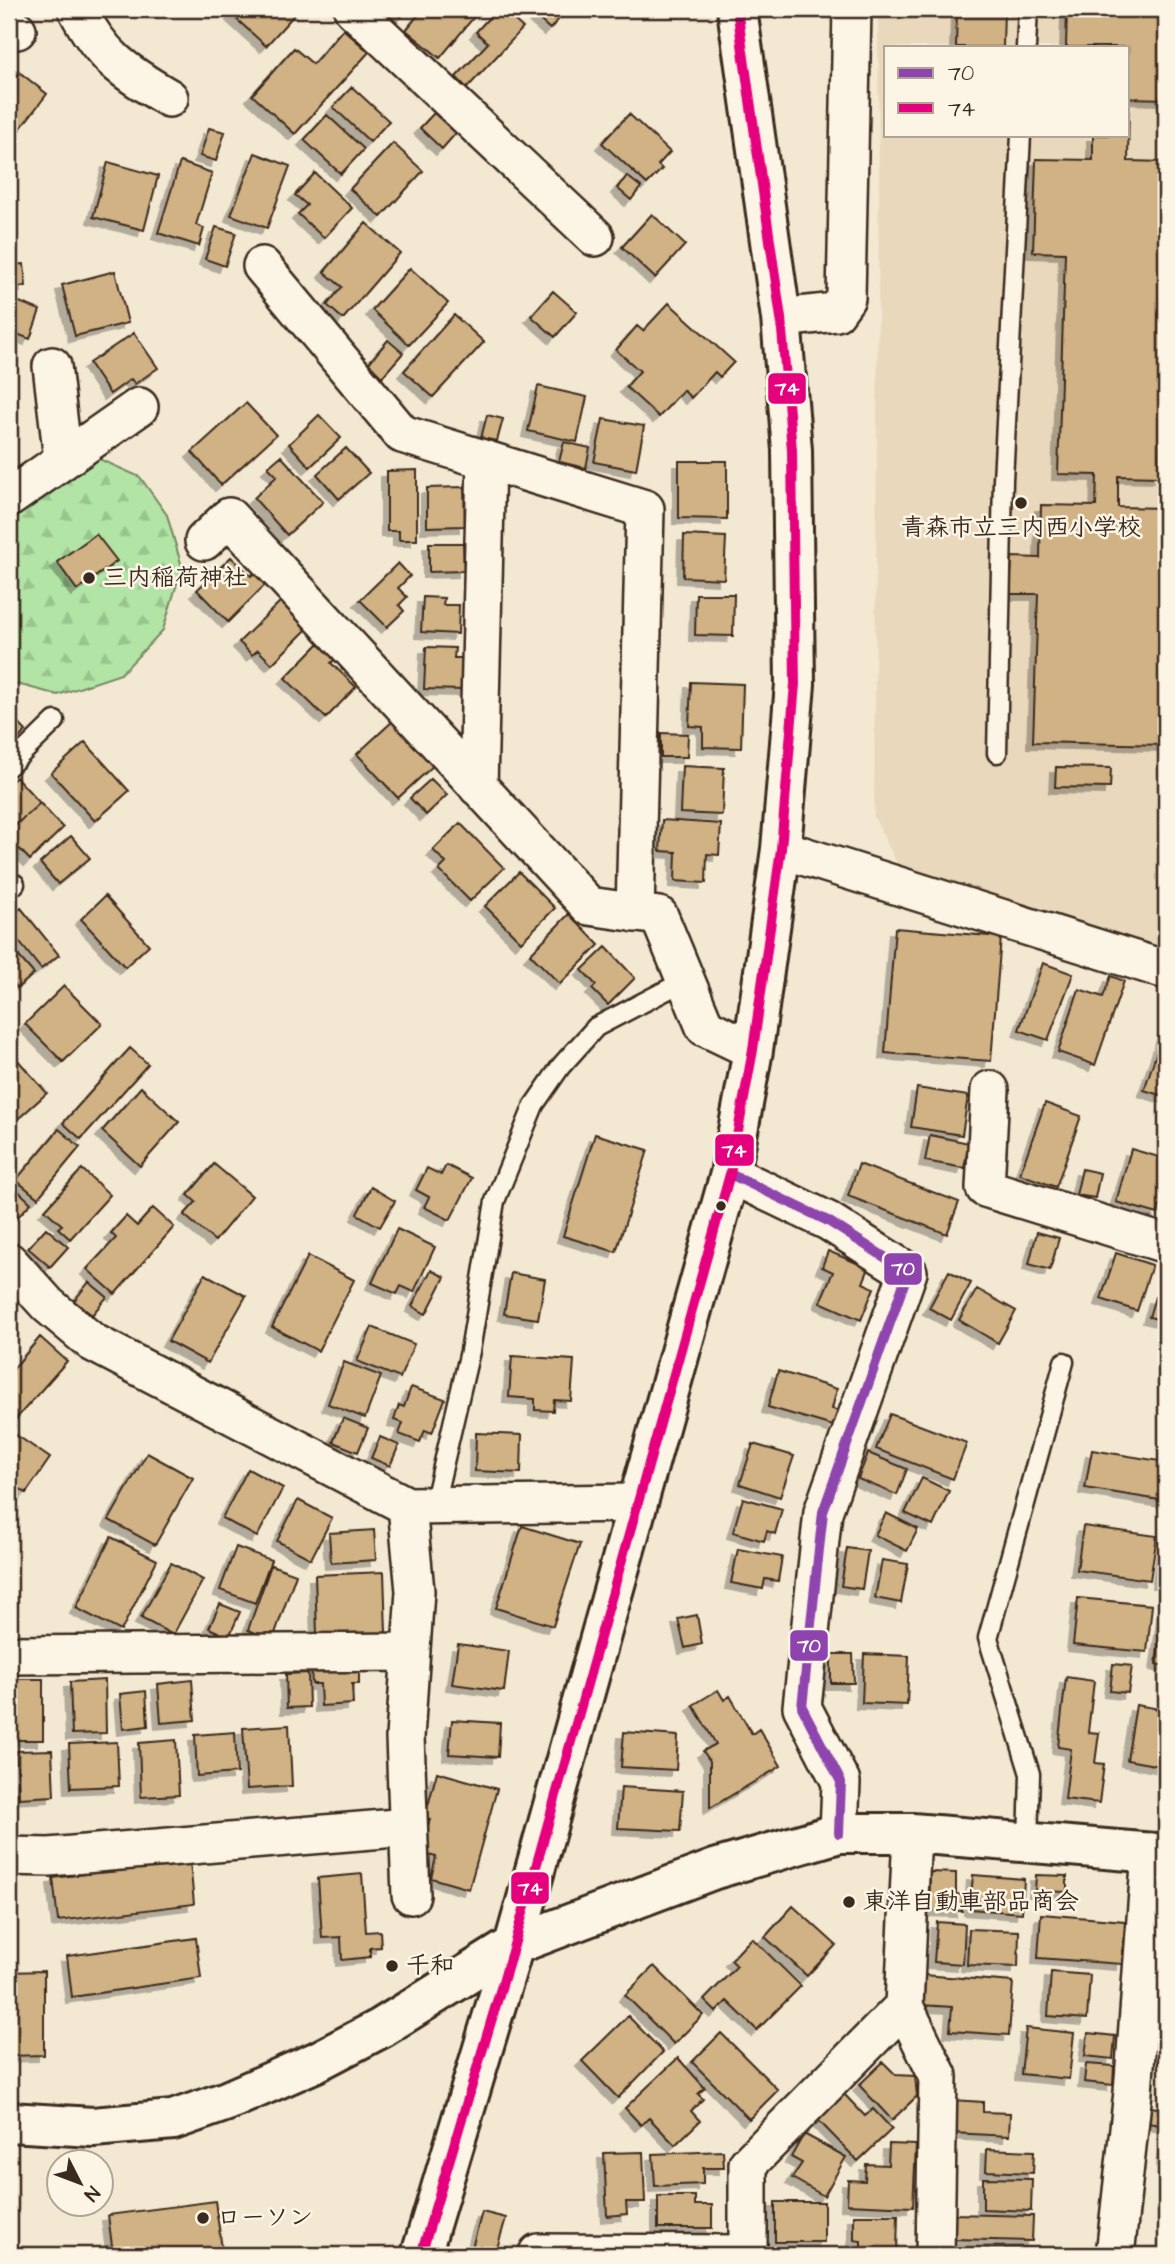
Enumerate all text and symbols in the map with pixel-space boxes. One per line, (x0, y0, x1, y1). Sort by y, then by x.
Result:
legend (884, 46, 1130, 136)
text: 70 (948, 59, 974, 88)
text: 74 (948, 95, 975, 124)
line badge: 74 (767, 372, 807, 405)
text: 74 (774, 376, 799, 403)
marker: 青森市立三内西小学校 (1013, 495, 1029, 511)
place label: 青森市立三内西小学校 (901, 511, 1141, 545)
place label: 三内稲荷神社 (103, 561, 247, 595)
marker: 三内稲荷神社 (81, 570, 97, 586)
line badge: 74 (714, 1133, 755, 1167)
text: 74 (721, 1138, 746, 1165)
unlabelled marker (714, 1199, 728, 1213)
line badge: 70 (883, 1252, 923, 1286)
text: 70 (890, 1256, 915, 1283)
line badge: 70 (789, 1629, 829, 1662)
text: 70 (796, 1633, 821, 1660)
line badge: 74 (510, 1871, 550, 1905)
text: 74 (517, 1876, 542, 1903)
place label: 東洋自動車部品商会 (863, 1885, 1079, 1919)
marker: 東洋自動車部品商会 (841, 1894, 857, 1910)
place label: 千和 (406, 1949, 454, 1983)
marker: 千和 (384, 1958, 400, 1974)
north arrow (46, 2148, 116, 2218)
text: N (77, 2180, 106, 2207)
place label: ローソン (217, 2201, 313, 2235)
marker: ローソン (195, 2210, 211, 2226)

